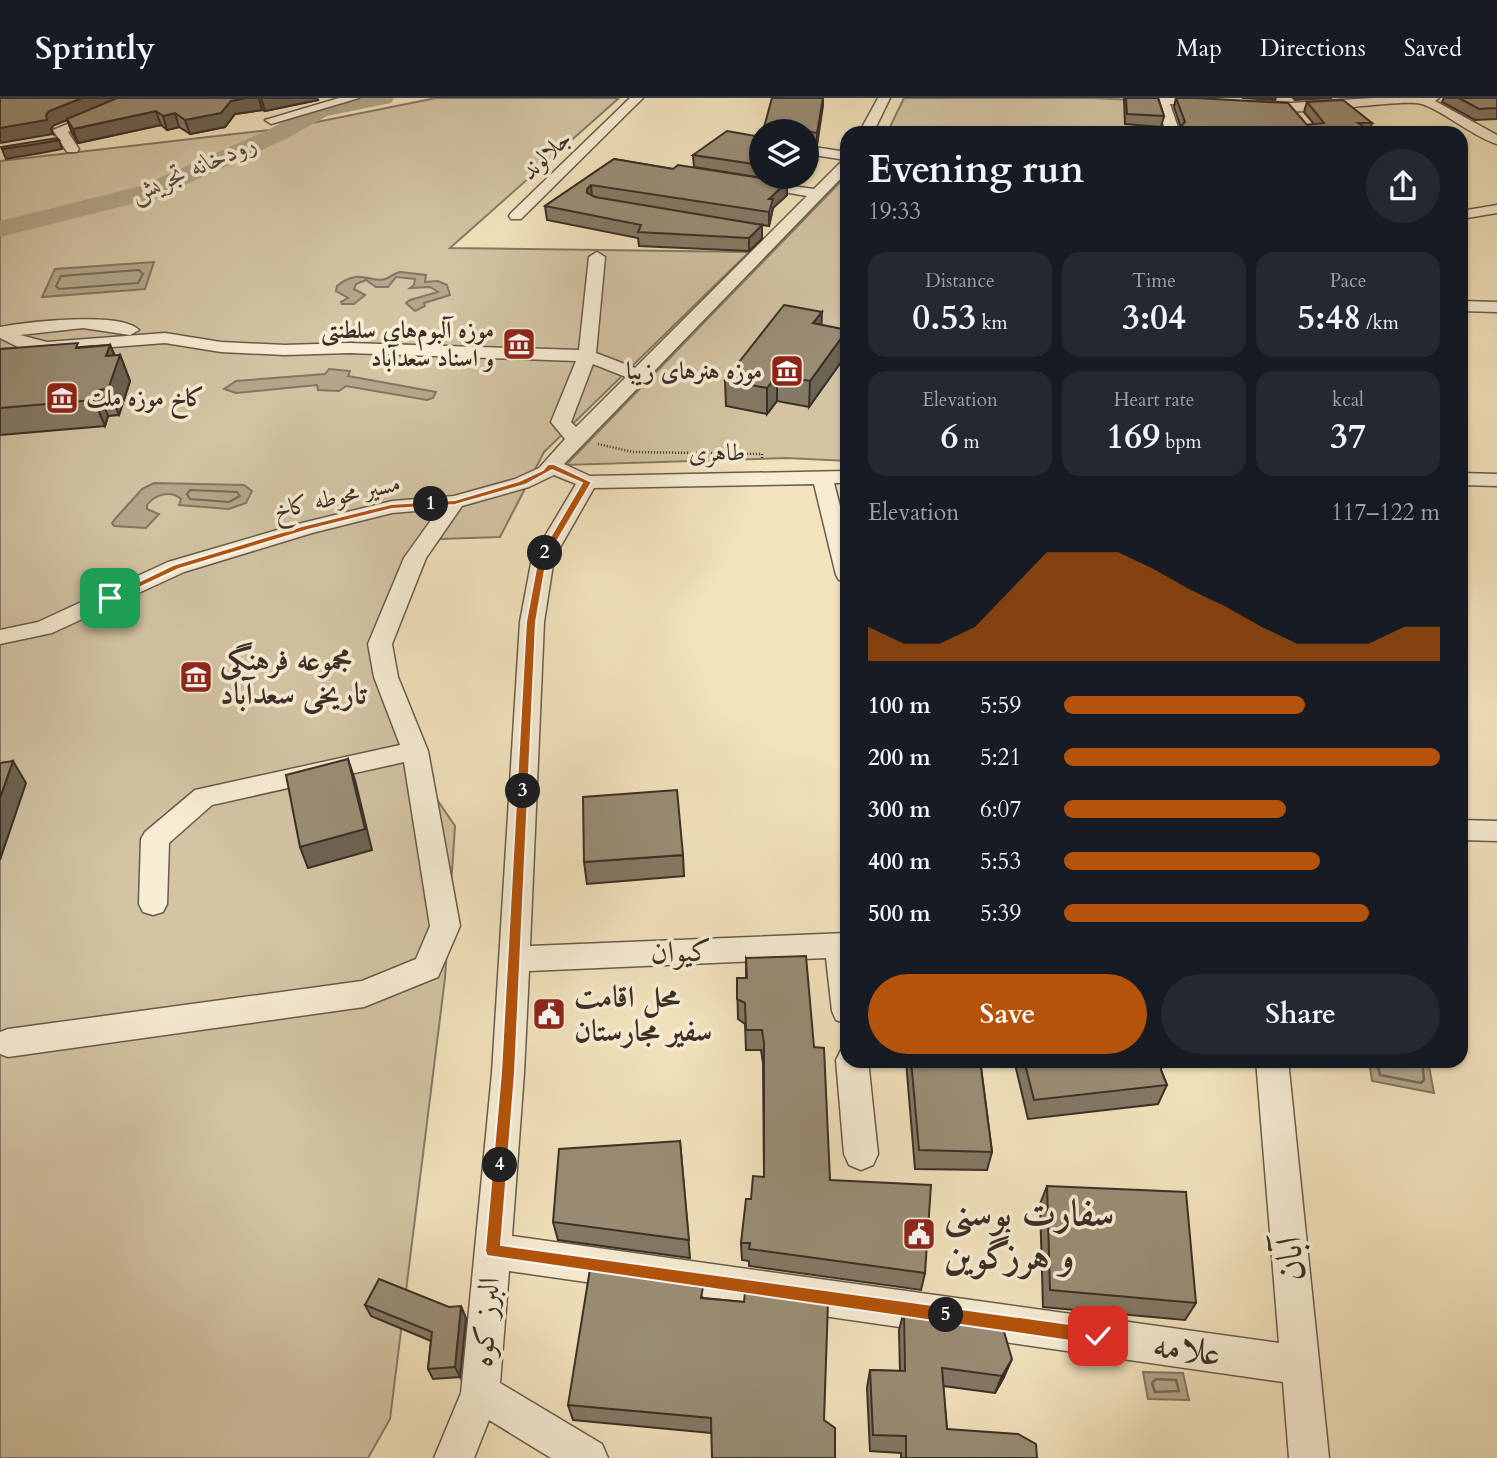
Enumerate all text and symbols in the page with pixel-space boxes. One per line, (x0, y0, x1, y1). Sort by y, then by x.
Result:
text: Sprintly (35, 26, 155, 71)
text: Map (1176, 32, 1222, 65)
text: Directions (1260, 32, 1366, 65)
text: Saved (1404, 32, 1462, 65)
map controls (749, 119, 819, 189)
button: layers (749, 119, 819, 189)
street label: جلالوند (513, 123, 579, 187)
water label: رودخانه تجریش (124, 126, 262, 210)
text: Evening run (868, 144, 1084, 196)
button: share (1366, 149, 1440, 223)
text: 19:33 (868, 196, 921, 227)
text: Distance (925, 268, 995, 294)
text: Time (1132, 268, 1176, 294)
text: Pace (1330, 268, 1366, 294)
text: 0.53 (912, 294, 976, 342)
text: 3:04 (1122, 294, 1186, 342)
text: 5:48 (1297, 294, 1361, 342)
text: km (976, 310, 1008, 336)
text: /km (1361, 310, 1399, 336)
place label: موزه آلبوم‌های سلطنتی و اسناد سعدآباد (321, 314, 494, 375)
museum icon: موزه آلبوم‌های سلطنتی و اسناد سعدآباد (500, 325, 538, 363)
museum icon: موزه هنرهای زیبا (768, 352, 806, 390)
place label: موزه هنرهای زیبا (626, 355, 762, 388)
museum icon: کاخ موزه ملت (43, 379, 81, 417)
place label: کاخ موزه ملت (86, 382, 205, 420)
text: Elevation (922, 387, 998, 413)
text: Heart rate (1114, 387, 1194, 413)
text: kcal (1332, 387, 1364, 413)
text: 6 (940, 413, 958, 461)
text: 169 (1106, 413, 1160, 461)
text: 37 (1330, 413, 1366, 461)
text: m (958, 429, 980, 455)
text: bpm (1160, 429, 1202, 455)
street label: طاهری (688, 436, 746, 470)
street label: مسیر محوطه کاخ (270, 466, 404, 531)
pin: 1 (414, 486, 448, 522)
text: 1 (426, 490, 435, 516)
text: Elevation (868, 497, 959, 528)
text: 117–122 m (1331, 497, 1440, 528)
pin: 2 (528, 536, 562, 570)
text: 2 (540, 539, 549, 565)
pin (80, 568, 140, 628)
icon: arrive (91, 579, 129, 617)
place label: مجموعه فرهنگی تاریخی سعدآباد (220, 640, 368, 715)
museum icon: مجموعه فرهنگی تاریخی سعدآباد (177, 658, 215, 696)
text: 100 m (868, 690, 931, 721)
text: 5:59 (980, 690, 1021, 721)
text: 200 m (868, 742, 931, 773)
text: 5:21 (980, 742, 1021, 773)
pin: 3 (505, 774, 540, 808)
text: 3 (518, 777, 527, 803)
text: 300 m (868, 794, 931, 825)
text: 6:07 (980, 794, 1021, 825)
text: 400 m (868, 846, 931, 877)
text: 5:53 (980, 846, 1021, 877)
text: 500 m (868, 898, 931, 929)
text: 5:39 (980, 898, 1021, 929)
street label: کیوان (650, 930, 712, 974)
button: Save (868, 974, 1147, 1054)
button: Share (1161, 974, 1440, 1054)
place label: محل اقامت سفیر مجارستان (574, 977, 712, 1052)
public building icon: محل اقامت سفیر مجارستان (530, 995, 568, 1033)
pin: 4 (482, 1148, 518, 1182)
text: 4 (495, 1151, 504, 1177)
place label: سفارت بوسنی و هرزگوین (944, 1188, 1114, 1281)
public building icon: سفارت بوسنی و هرزگوین (900, 1215, 938, 1253)
street label: آبان (1263, 1231, 1317, 1283)
street label: البرز کوه (462, 1276, 510, 1368)
pin: 5 (928, 1298, 964, 1332)
text: 5 (941, 1301, 950, 1327)
pin (1068, 1306, 1128, 1366)
icon: check (1079, 1317, 1117, 1355)
street label: علامه (1150, 1319, 1224, 1379)

